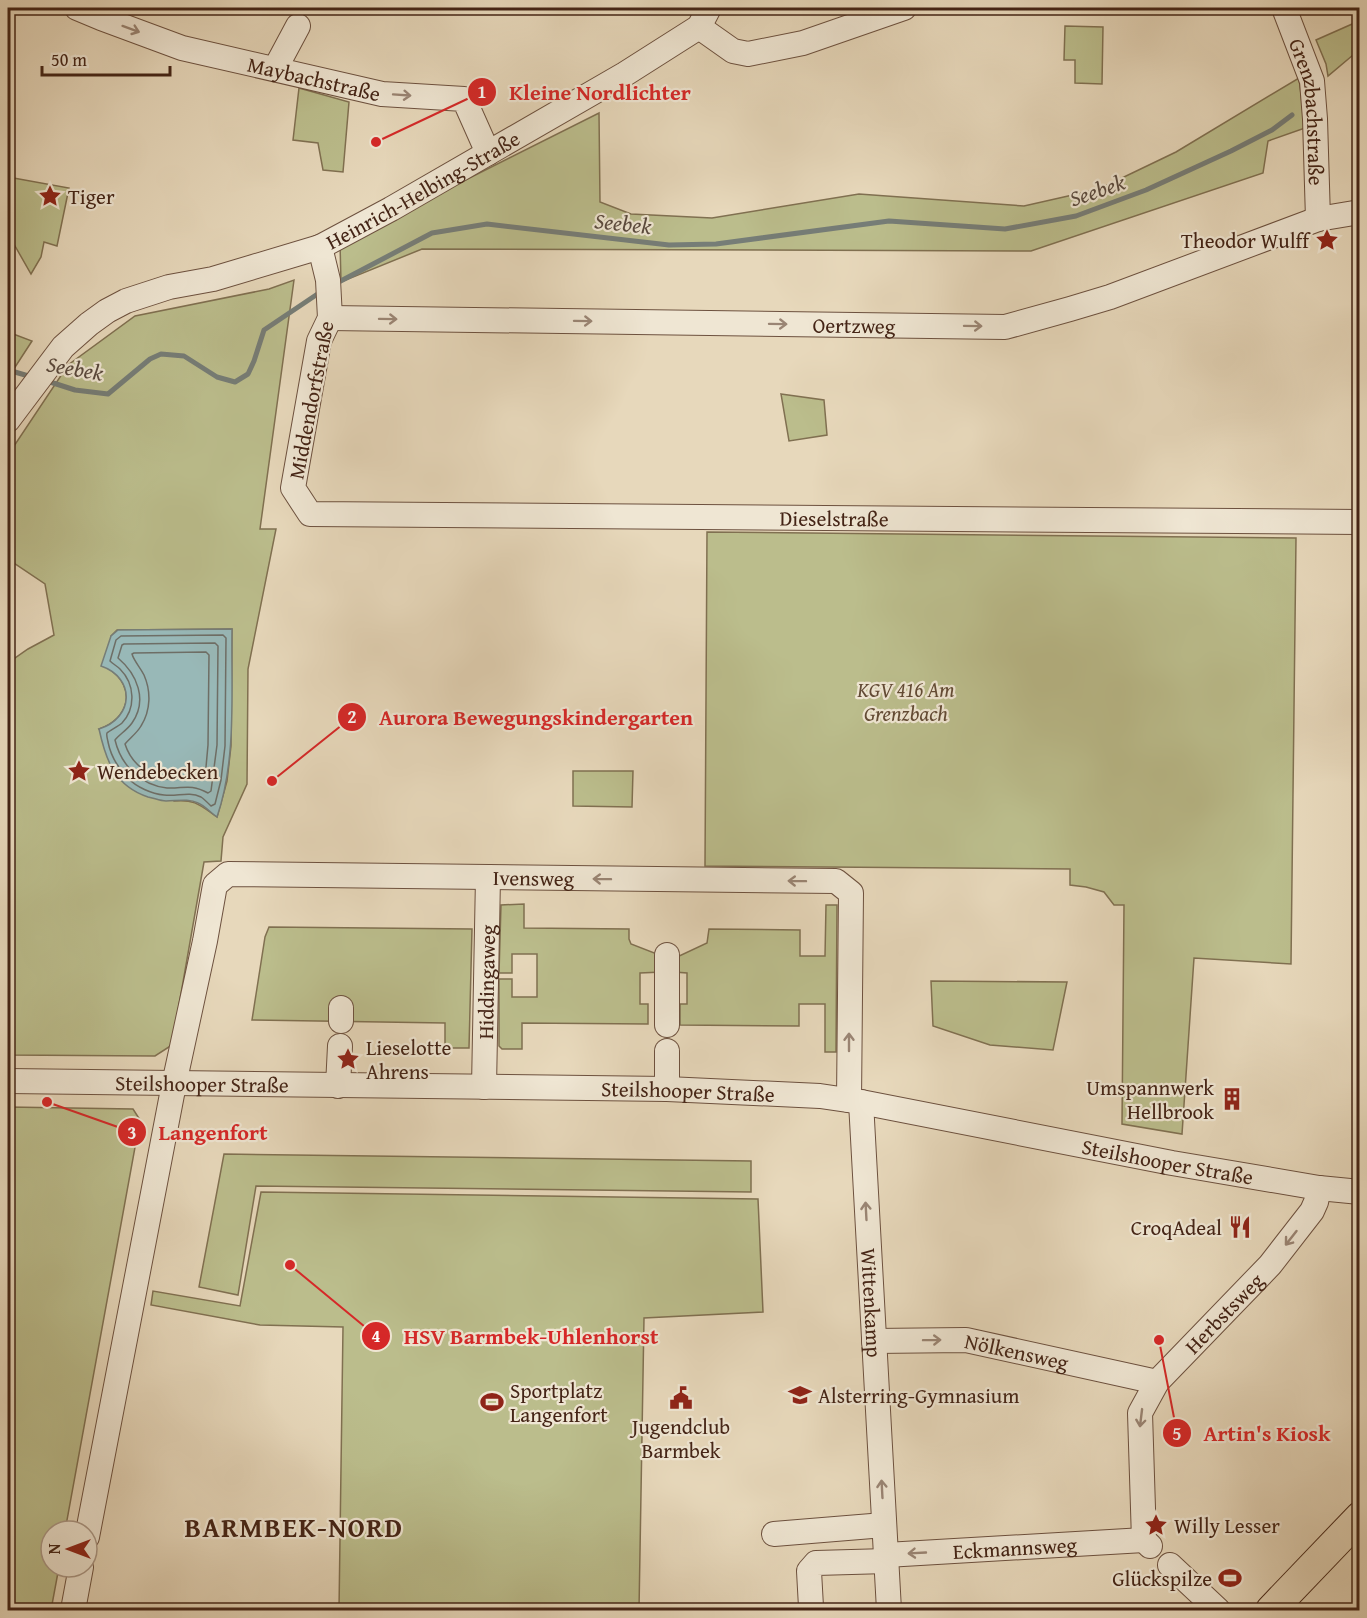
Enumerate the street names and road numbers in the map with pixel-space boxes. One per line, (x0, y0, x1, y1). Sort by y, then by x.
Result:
street label: Grenzbachstraße (1281, 33, 1332, 186)
street label: Maybachstraße (245, 48, 384, 109)
street label: Heinrich-Helbing-Straße (320, 122, 526, 257)
street label: Oertzweg (812, 309, 896, 341)
street label: Middendorfstraße (280, 318, 342, 482)
street label: Dieselstraße (780, 502, 889, 534)
street label: Ivensweg (493, 862, 575, 893)
street label: Hiddingaweg (469, 924, 503, 1040)
street label: Steilshooper Straße (115, 1067, 289, 1100)
street label: Steilshooper Straße (601, 1073, 776, 1109)
street label: Steilshooper Straße (1079, 1130, 1256, 1192)
street label: Wittenkamp (854, 1247, 891, 1358)
street label: Herbstsweg (1177, 1265, 1271, 1360)
street label: Nölkensweg (962, 1325, 1072, 1378)
street label: Eckmannsweg (952, 1528, 1078, 1567)

